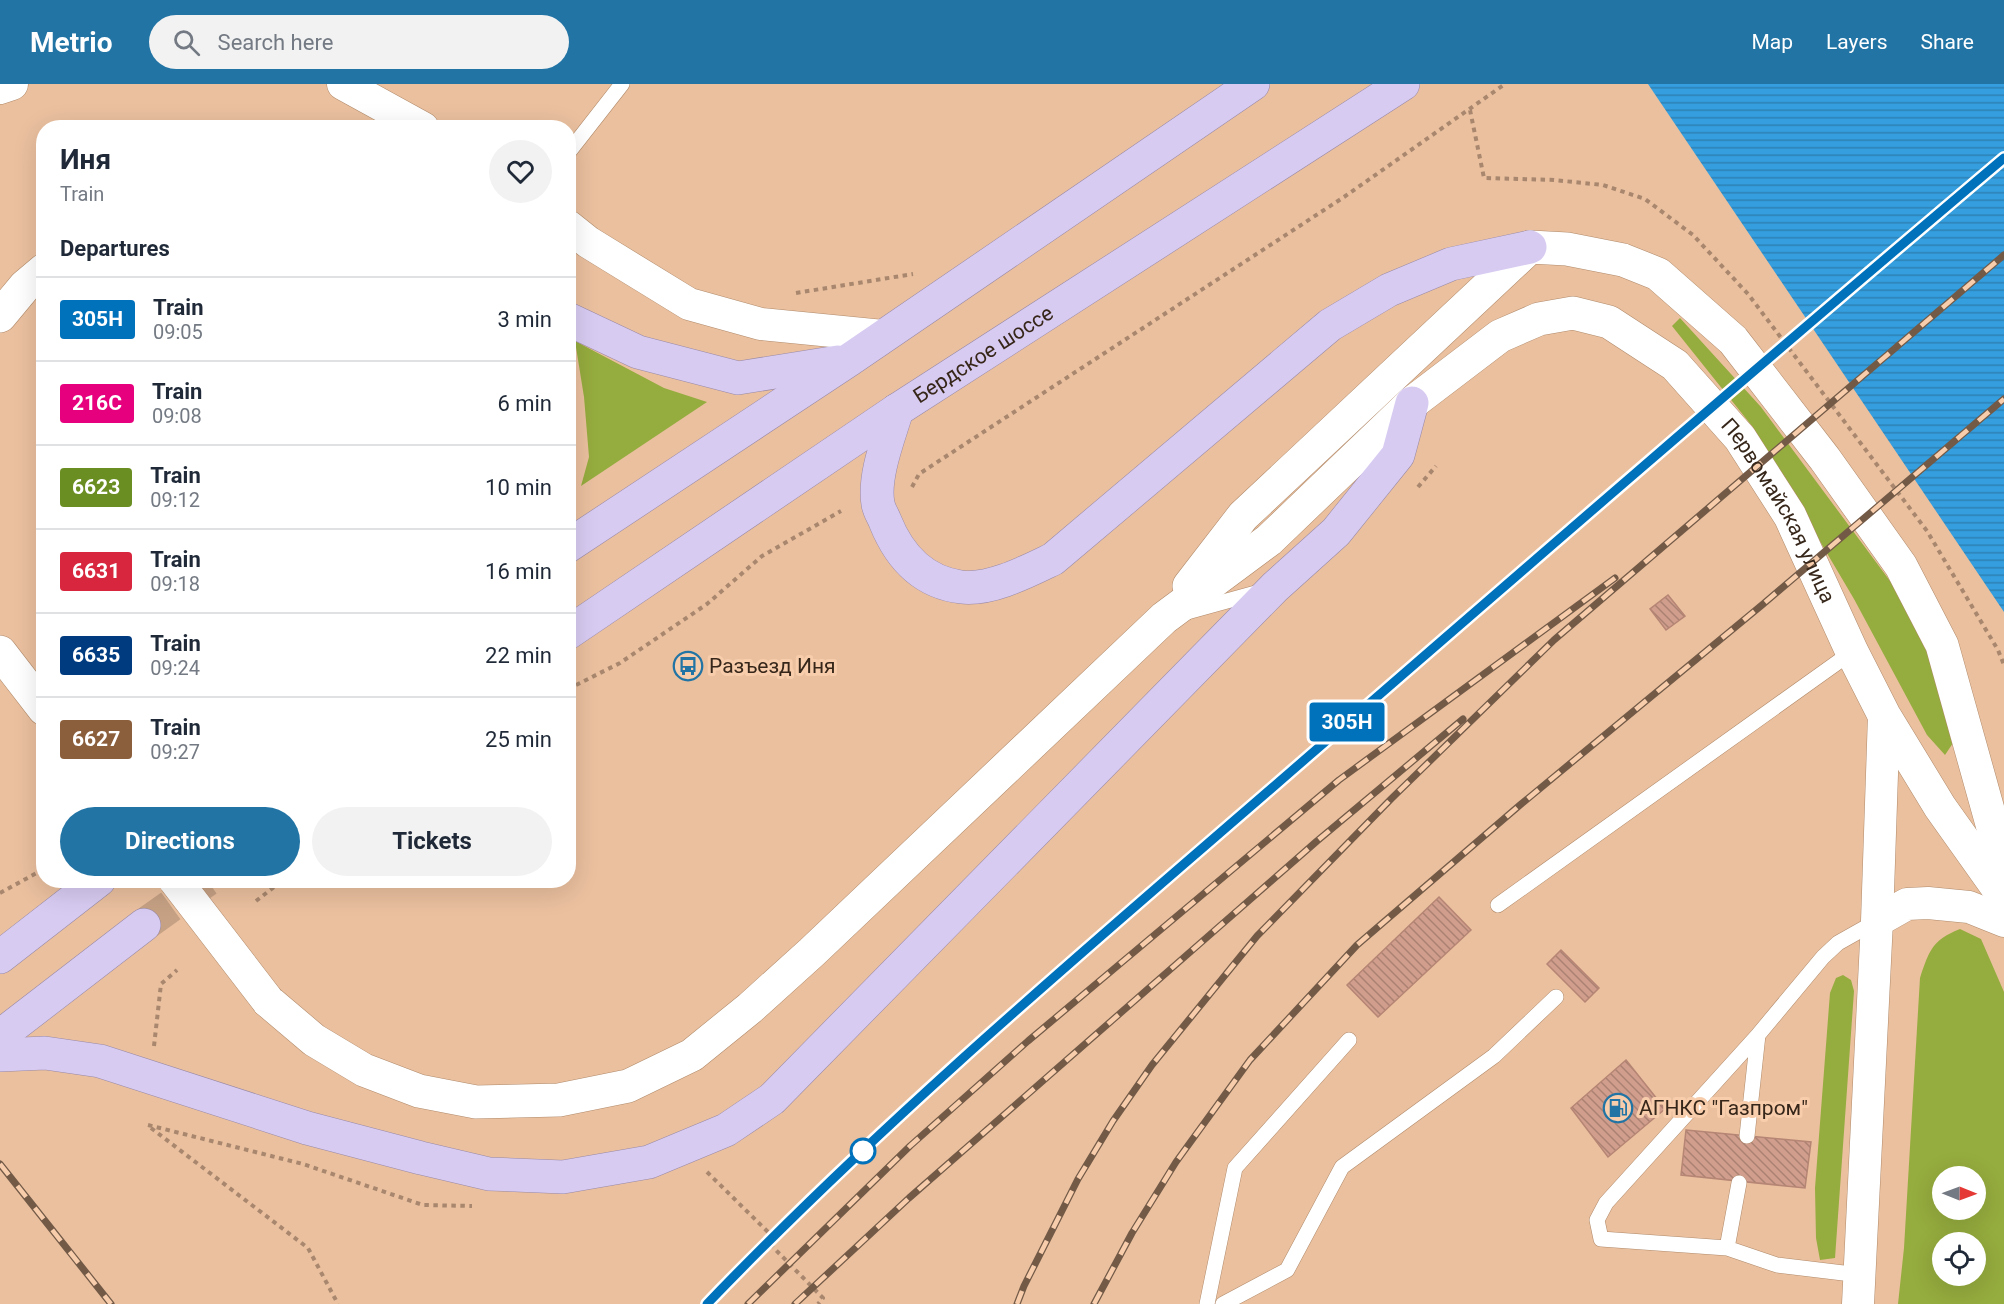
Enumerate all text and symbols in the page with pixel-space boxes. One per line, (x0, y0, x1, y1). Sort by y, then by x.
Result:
search box (149, 15, 569, 69)
text: Metrio (30, 26, 113, 59)
icon: search (170, 26, 203, 59)
text: Search here (218, 30, 333, 55)
text: Map (1751, 30, 1793, 54)
text: Layers (1826, 30, 1887, 54)
text: Share (1920, 30, 1974, 54)
button: heart (489, 140, 552, 203)
text: Иня (60, 143, 111, 176)
text: Train (60, 182, 104, 206)
text: Departures (60, 236, 170, 261)
text: Train (153, 295, 204, 320)
street label: Бердское шоссе (909, 301, 1057, 408)
text: 305Н (72, 307, 123, 331)
text: 3 min (497, 307, 552, 332)
text: 09:05 (153, 320, 203, 344)
text: Train (152, 379, 202, 404)
text: 216С (72, 391, 122, 415)
text: 6 min (497, 391, 552, 416)
text: 09:08 (152, 404, 202, 428)
street label: Первомайская улица (1716, 413, 1840, 607)
text: Train (150, 463, 201, 488)
text: 6623 (72, 475, 120, 499)
text: 10 min (485, 475, 552, 500)
text: 09:12 (150, 488, 200, 512)
text: Train (150, 547, 201, 572)
text: 6631 (72, 559, 120, 583)
text: 16 min (485, 559, 552, 584)
text: 09:18 (150, 572, 200, 596)
text: Train (150, 631, 201, 656)
text: 6635 (72, 643, 120, 667)
text: 22 min (485, 643, 552, 668)
bus stop icon: Разъезд Иня (672, 650, 704, 682)
place label: Разъезд Иня (709, 654, 836, 678)
text: 09:24 (150, 656, 200, 680)
line badge: 305Н (1305, 702, 1389, 742)
text: 305Н (1322, 710, 1372, 734)
text: Train (150, 715, 201, 740)
text: 6627 (72, 727, 120, 751)
text: 25 min (485, 727, 552, 752)
text: 09:27 (150, 740, 200, 764)
button: Directions (60, 807, 300, 876)
button: Tickets (312, 807, 552, 876)
fuel station icon: АГНКС "Газпром" (1602, 1092, 1634, 1124)
place label: АГНКС "Газпром" (1639, 1096, 1808, 1120)
unlabelled marker (850, 1138, 876, 1164)
north arrow (1932, 1166, 1986, 1220)
map controls (1932, 1166, 1986, 1286)
button: locate (1932, 1232, 1986, 1286)

